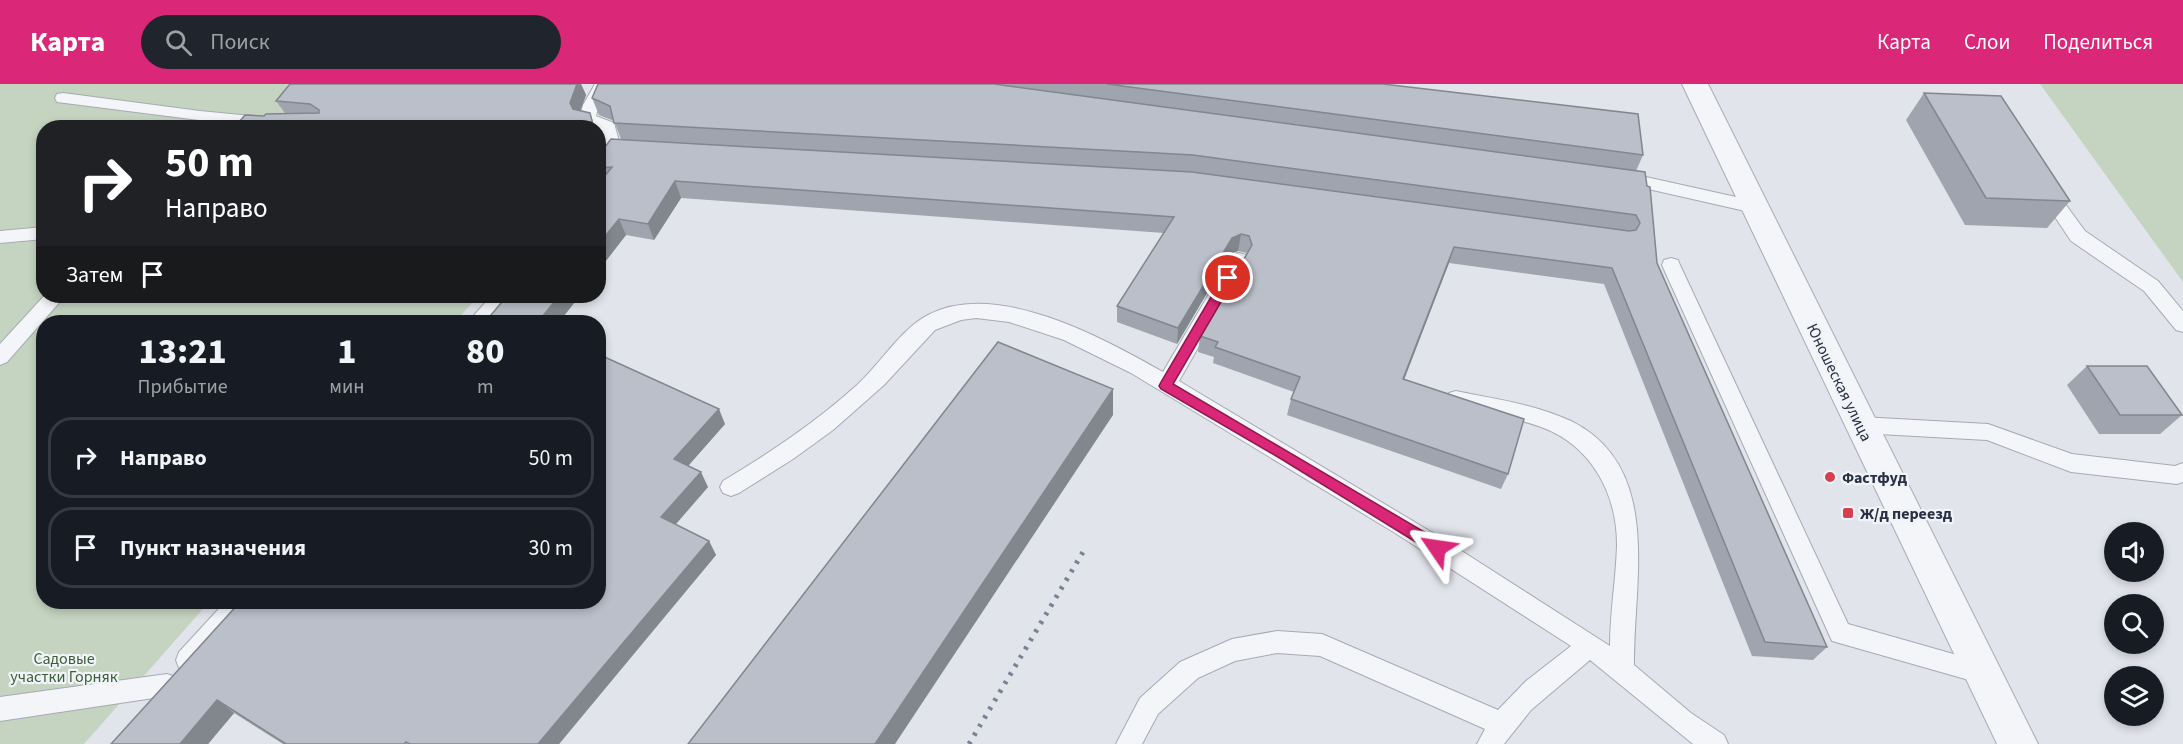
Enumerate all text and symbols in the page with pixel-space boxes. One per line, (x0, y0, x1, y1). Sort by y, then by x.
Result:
search box (141, 15, 561, 69)
text: Карта (30, 22, 105, 62)
icon: search (162, 26, 195, 59)
text: Поиск (210, 26, 270, 58)
text: Карта (1877, 27, 1931, 57)
text: Слои (1964, 27, 2010, 57)
text: Поделиться (2043, 27, 2153, 57)
text: 50 m (165, 133, 254, 193)
icon: right (66, 144, 144, 222)
text: Направо (165, 189, 268, 228)
pin (1202, 252, 1253, 303)
icon: arrive (136, 258, 169, 291)
text: Затем (66, 259, 124, 291)
icon: arrive (1211, 261, 1244, 294)
street label: Юношеская улица (1801, 320, 1877, 445)
text: 13:21 (139, 326, 227, 377)
text: 1 (337, 326, 356, 377)
text: 80 (466, 326, 504, 377)
text: Прибытие (138, 373, 228, 401)
text: мин (329, 373, 364, 401)
text: m (477, 373, 494, 401)
icon: right (69, 441, 102, 474)
text: Направо (120, 442, 207, 474)
text: 50 m (528, 442, 573, 474)
place label: Фастфуд (1842, 467, 1908, 489)
marker: Фастфуд (1823, 470, 1837, 484)
place label: Ж/д переезд (1860, 503, 1953, 525)
marker: Ж/д переезд (1841, 506, 1855, 520)
position arrow (1405, 516, 1469, 580)
map controls (2104, 522, 2164, 726)
button: sound (2104, 522, 2164, 582)
icon: arrive (69, 531, 102, 564)
text: Пункт назначения (120, 532, 306, 564)
text: 30 m (528, 532, 573, 564)
button: search (2104, 594, 2164, 654)
park label: Садовые участки Горняк (10, 648, 118, 688)
button: layers (2104, 666, 2164, 726)

